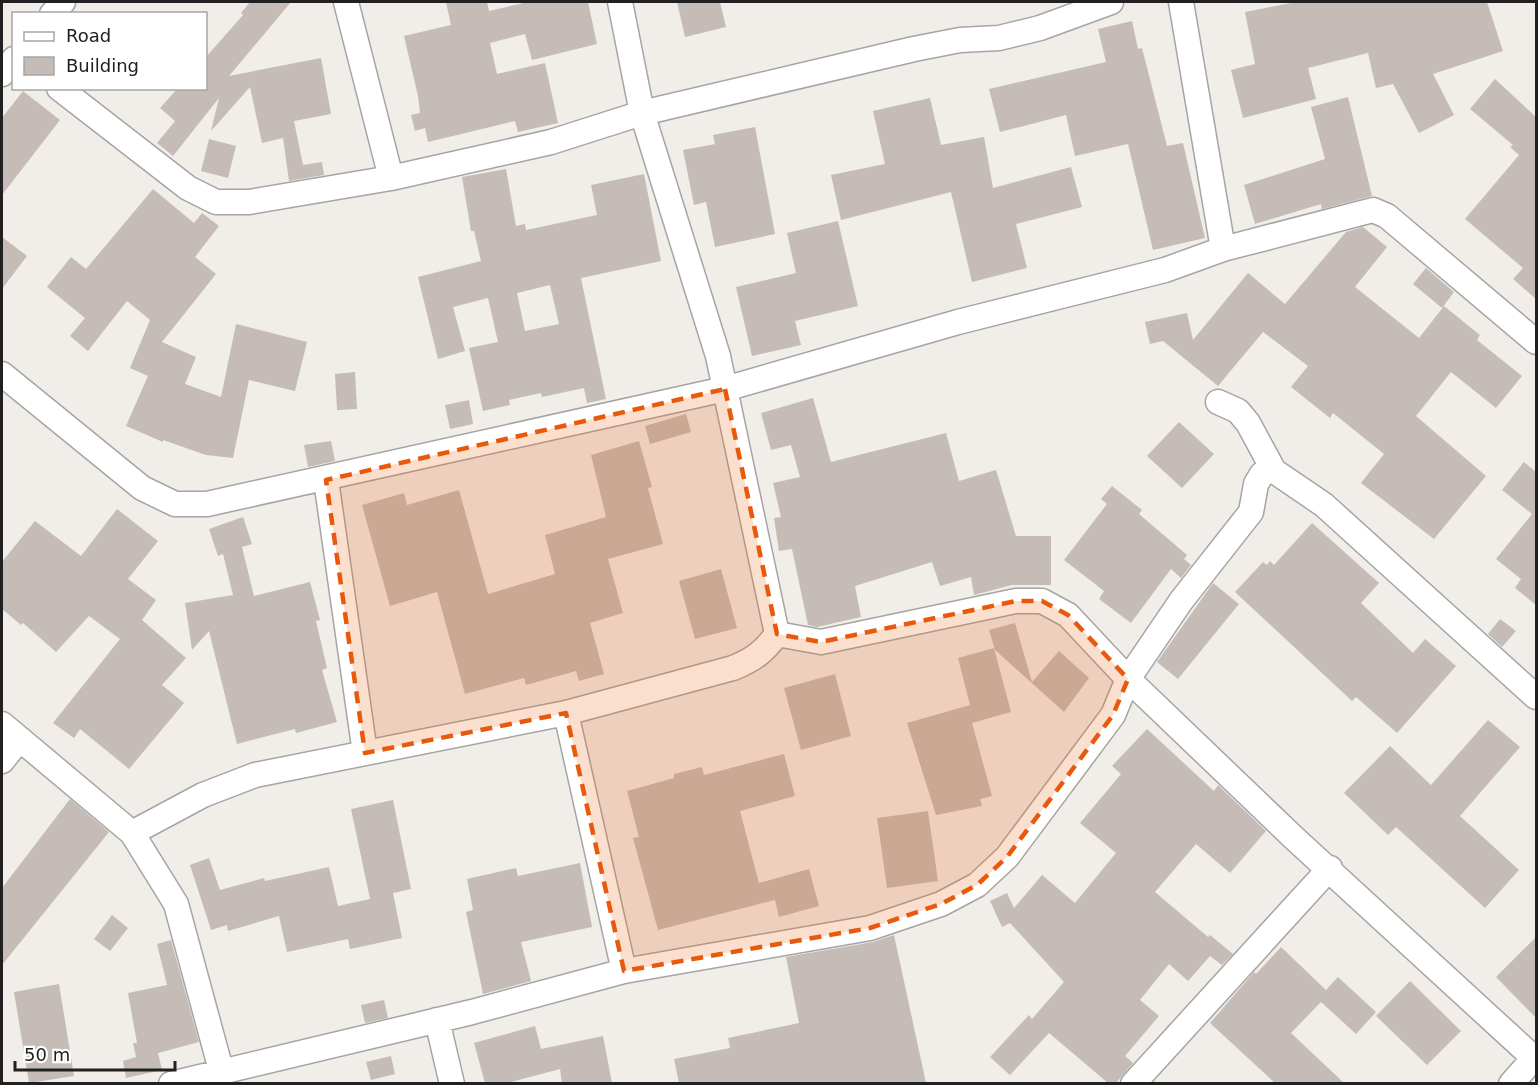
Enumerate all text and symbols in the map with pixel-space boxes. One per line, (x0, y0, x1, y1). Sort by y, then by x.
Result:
legend (12, 12, 207, 90)
text: Road (66, 25, 111, 46)
text: Building (66, 55, 139, 76)
scale bar (15, 1034, 176, 1072)
text: 50 m (24, 1044, 70, 1065)

